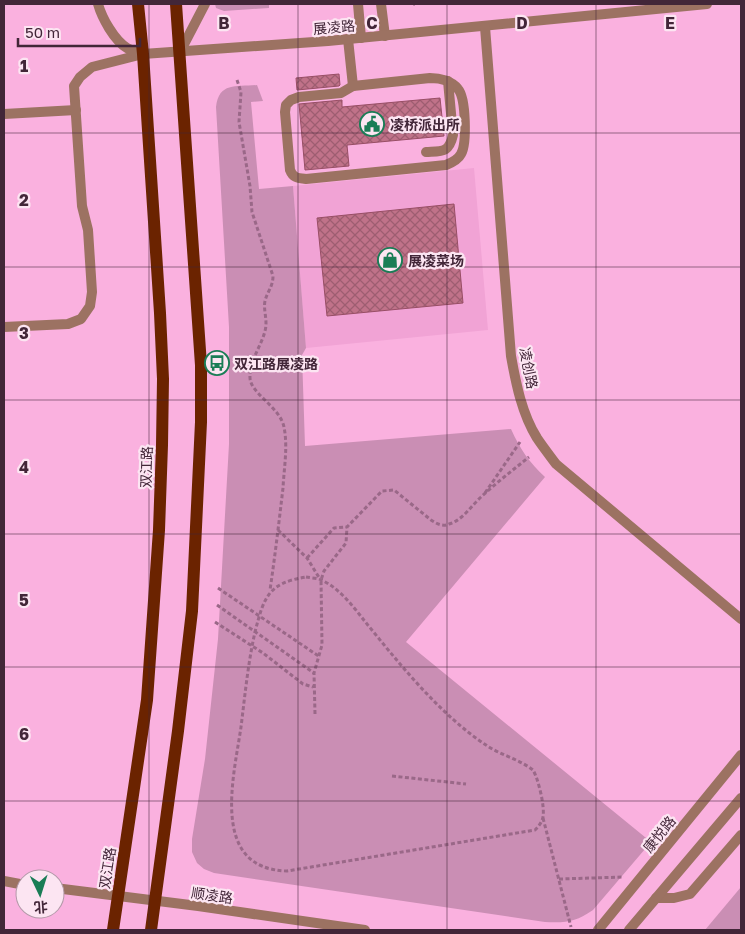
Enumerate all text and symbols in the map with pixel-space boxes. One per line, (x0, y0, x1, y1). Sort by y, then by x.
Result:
text: B (218, 13, 230, 33)
text: C (366, 13, 378, 33)
text: D (516, 13, 528, 33)
text: E (665, 13, 675, 33)
scale bar (18, 15, 140, 47)
street label: 展凌路 (312, 17, 356, 37)
text: 50 m (25, 23, 60, 41)
text: 1 (20, 56, 28, 76)
public building icon: 凌桥派出所 (359, 111, 385, 137)
place label: 凌桥派出所 (390, 116, 460, 133)
text: 2 (19, 190, 29, 210)
shop icon: 展凌菜场 (377, 247, 403, 273)
place label: 展凌菜场 (408, 252, 464, 269)
text: 3 (19, 323, 29, 343)
street label: 凌创路 (517, 346, 541, 390)
bus stop icon: 双江路展凌路 (204, 350, 230, 376)
place label: 双江路展凌路 (234, 355, 318, 372)
street label: 双江路 (137, 446, 155, 488)
text: 4 (19, 457, 29, 477)
text: 5 (19, 590, 29, 610)
text: 6 (19, 724, 29, 744)
street label: 康悦路 (639, 812, 679, 856)
street label: 双江路 (95, 846, 119, 890)
north arrow (15, 869, 65, 919)
street label: 顺凌路 (190, 884, 234, 906)
text: 北 (33, 898, 49, 916)

